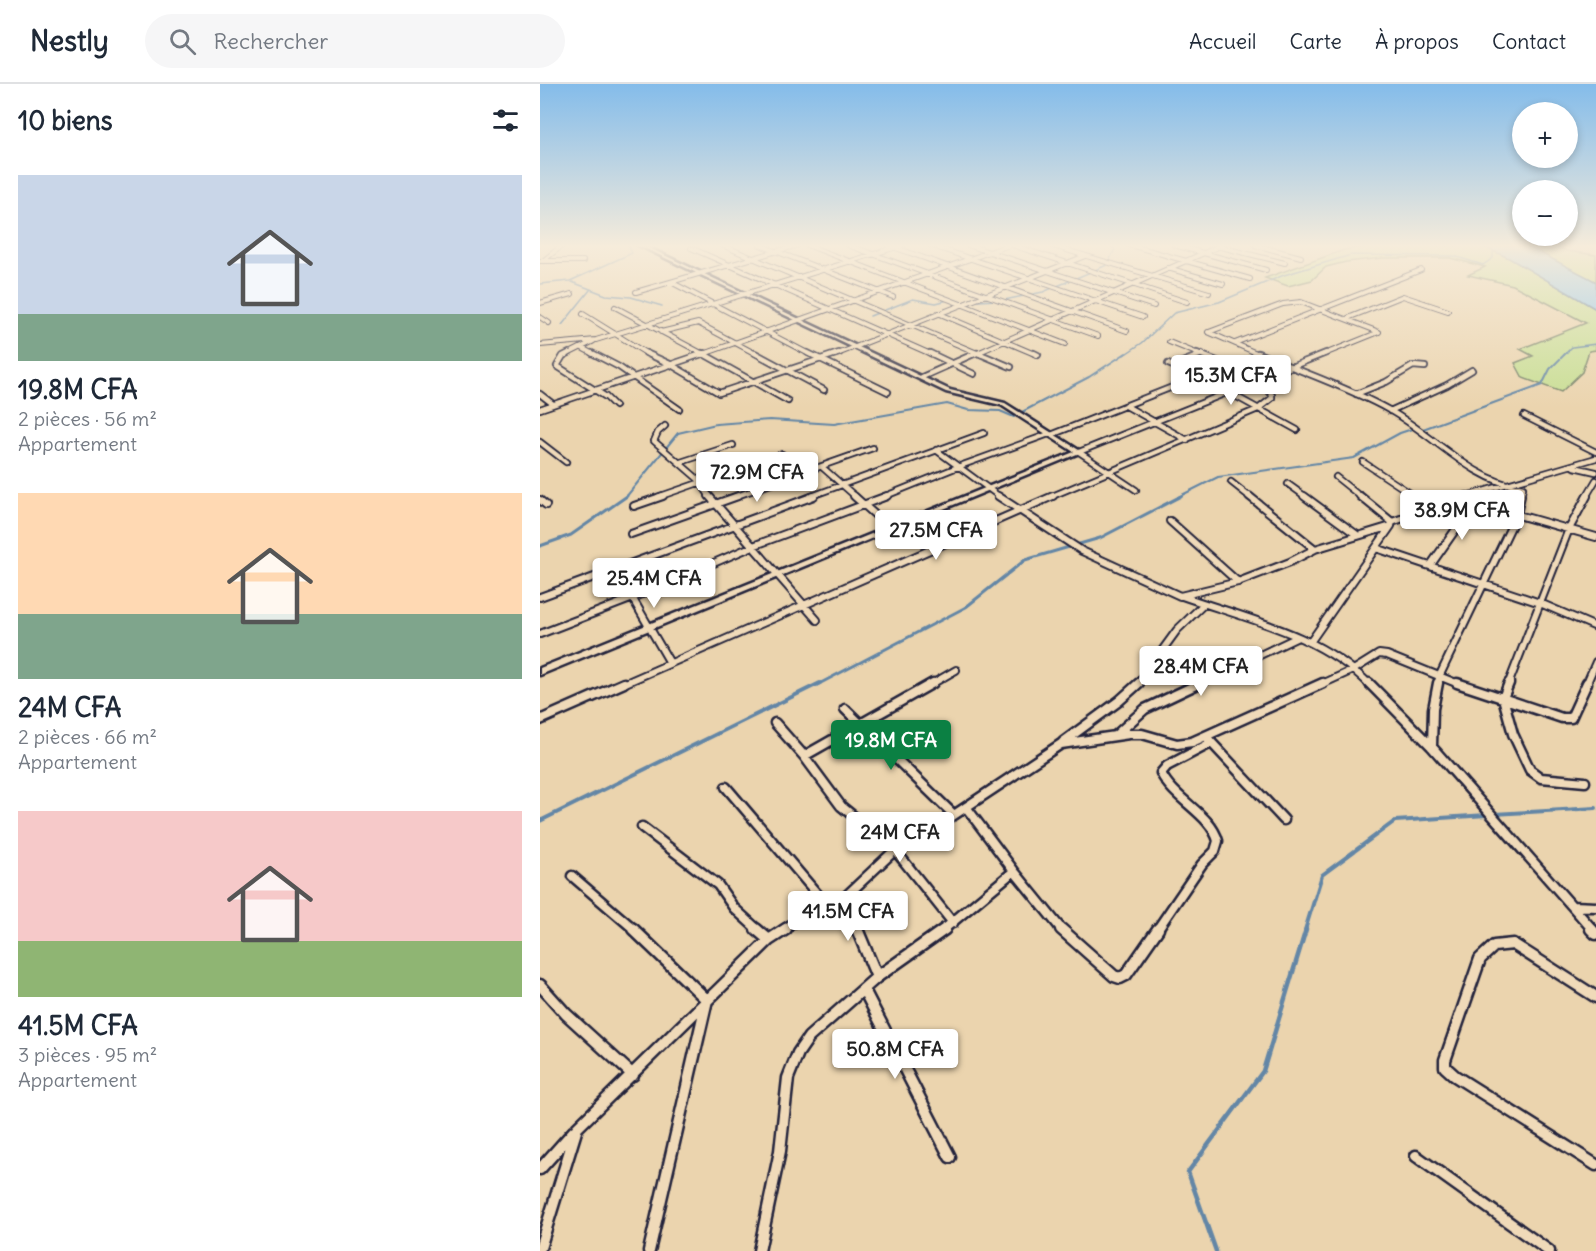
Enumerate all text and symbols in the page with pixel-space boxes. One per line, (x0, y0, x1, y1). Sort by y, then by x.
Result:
search box (145, 14, 565, 68)
text: Nestly (30, 23, 109, 59)
icon: search (166, 25, 199, 58)
text: Rechercher (214, 27, 328, 55)
text: Accueil (1189, 28, 1257, 55)
text: Carte (1290, 28, 1342, 55)
text: À propos (1375, 28, 1459, 55)
text: Contact (1492, 28, 1566, 55)
map controls (1512, 102, 1578, 246)
button: + (1512, 102, 1578, 168)
text: 10 biens (18, 104, 113, 137)
icon: filters (489, 104, 522, 137)
button: − (1512, 180, 1578, 246)
icon: home (216, 214, 324, 322)
pin: 15.3M CFA (1162, 355, 1300, 406)
text: 15.3M CFA (1185, 362, 1277, 387)
text: 19.8M CFA (18, 373, 138, 406)
text: 2 pièces · 56 m² (18, 406, 157, 431)
text: Appartement (18, 431, 137, 456)
pin: 72.9M CFA (688, 452, 826, 503)
text: 72.9M CFA (710, 459, 804, 484)
pin: 38.9M CFA (1393, 490, 1531, 541)
text: 38.9M CFA (1414, 497, 1510, 522)
pin: 27.5M CFA (867, 510, 1005, 561)
text: 27.5M CFA (889, 517, 983, 542)
icon: home (216, 532, 324, 640)
pin: 25.4M CFA (585, 558, 723, 609)
text: 25.4M CFA (606, 565, 702, 590)
pin: 28.4M CFA (1132, 646, 1270, 697)
text: 28.4M CFA (1153, 653, 1249, 678)
text: 24M CFA (18, 691, 121, 724)
pin: 19.8M CFA (822, 720, 960, 771)
text: 2 pièces · 66 m² (18, 724, 157, 749)
text: 19.8M CFA (845, 727, 937, 752)
text: Appartement (18, 749, 137, 774)
pin: 24M CFA (845, 812, 955, 863)
text: 24M CFA (860, 819, 940, 844)
icon: home (216, 850, 324, 958)
pin: 41.5M CFA (779, 891, 917, 942)
text: 41.5M CFA (802, 898, 894, 923)
text: 41.5M CFA (18, 1009, 138, 1042)
pin: 50.8M CFA (826, 1029, 964, 1080)
text: 50.8M CFA (846, 1036, 944, 1061)
text: 3 pièces · 95 m² (18, 1042, 157, 1067)
text: Appartement (18, 1067, 137, 1092)

